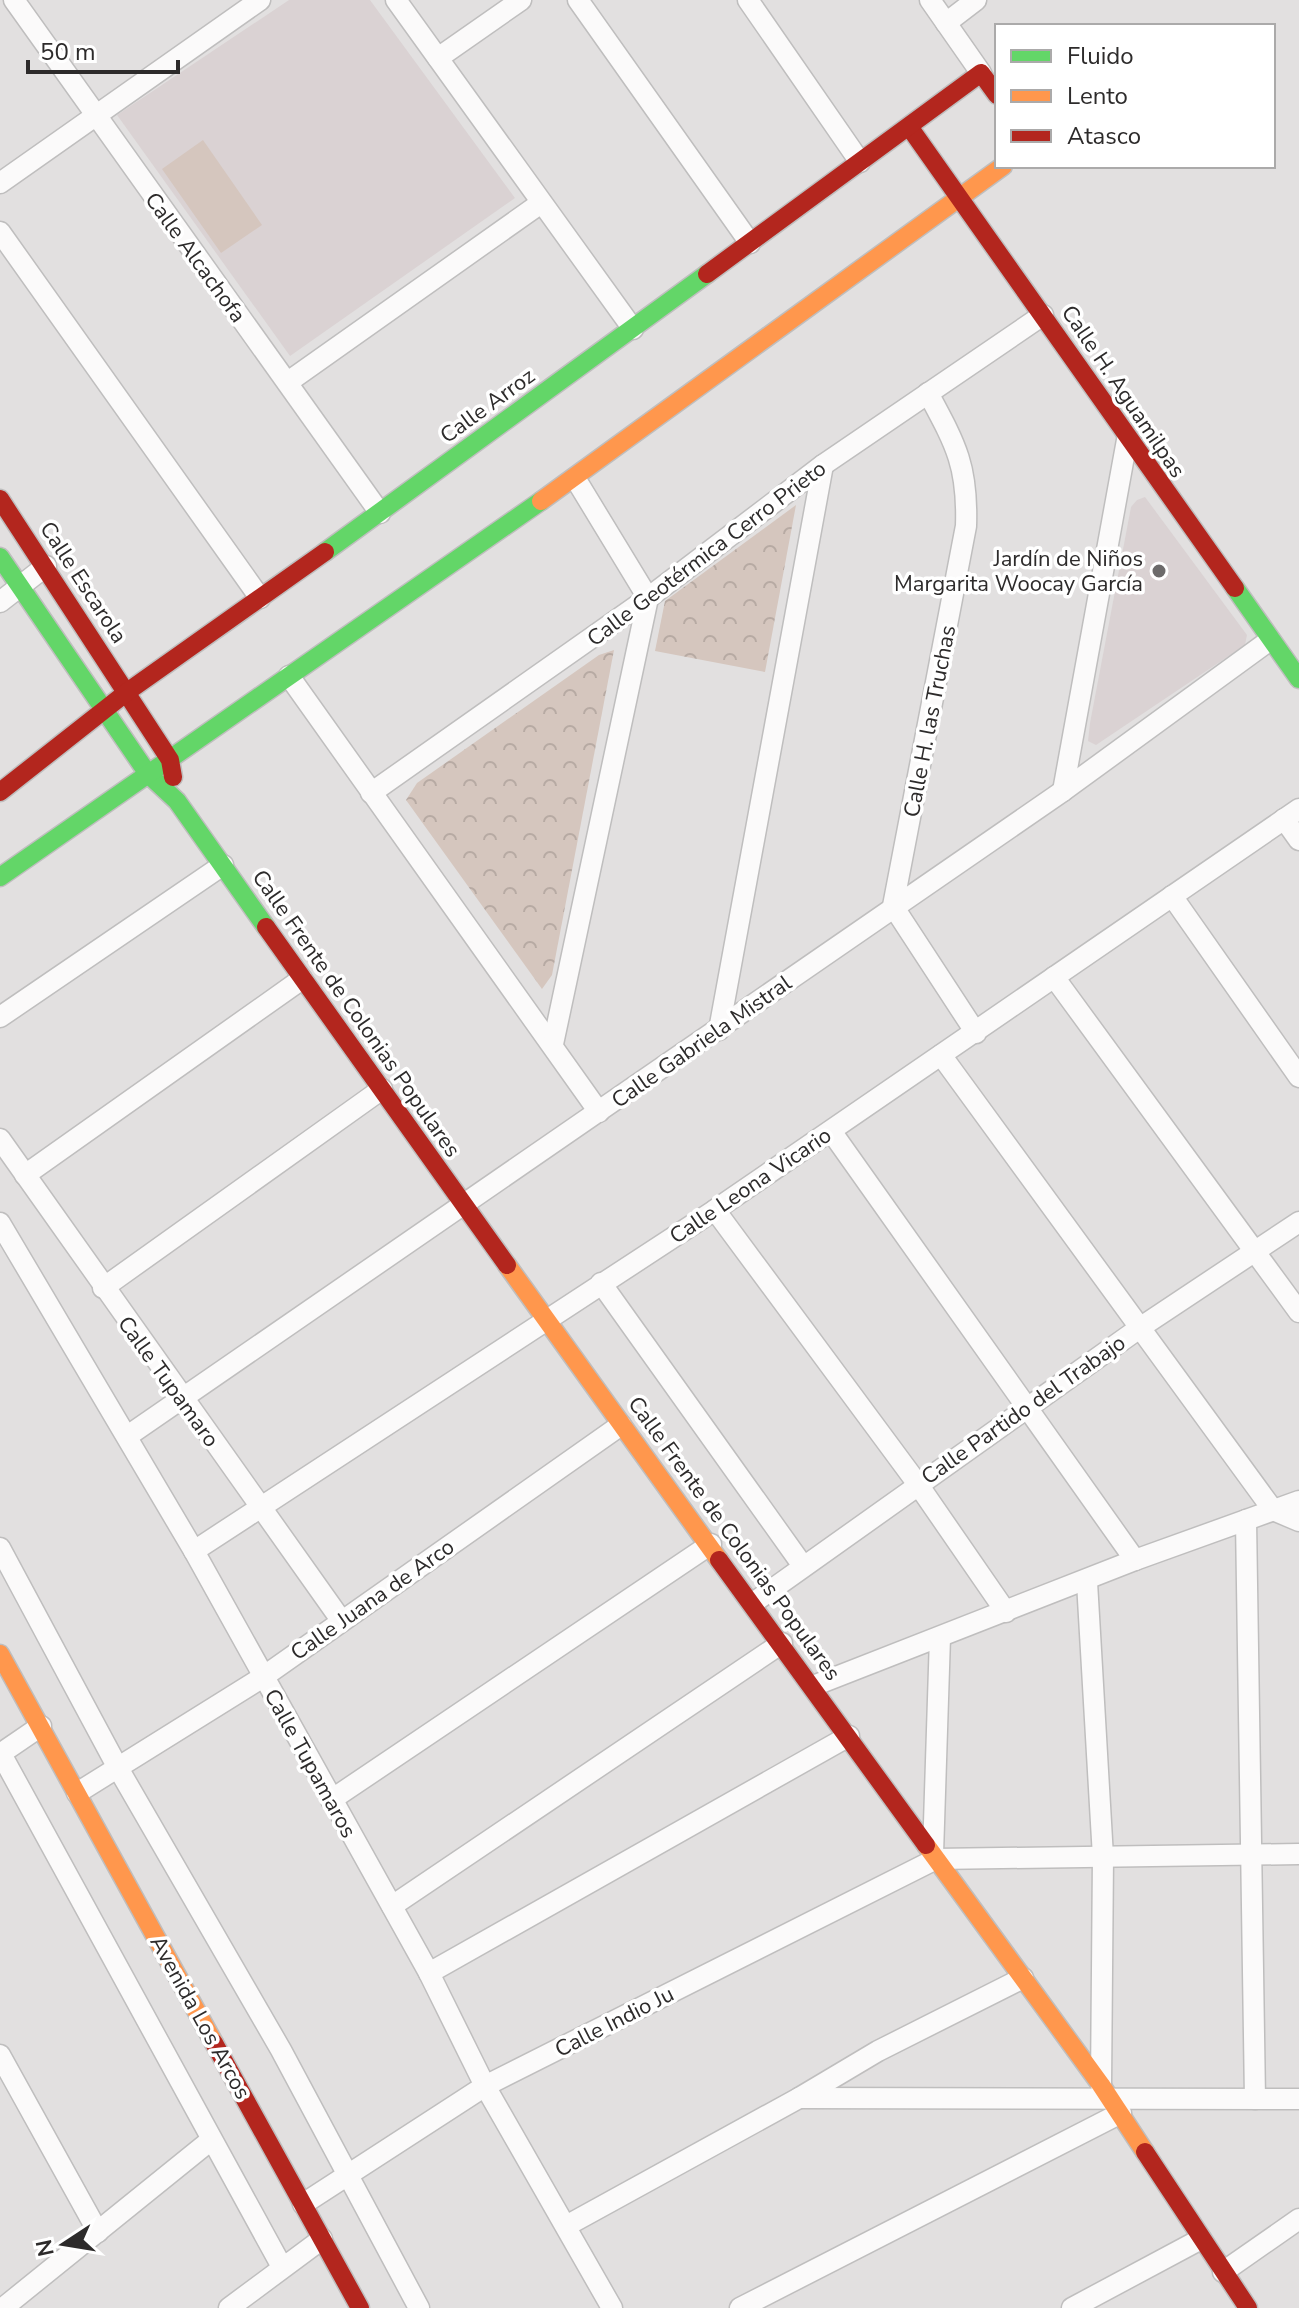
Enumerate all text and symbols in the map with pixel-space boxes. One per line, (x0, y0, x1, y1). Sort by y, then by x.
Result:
scale bar (28, 24, 178, 74)
legend (995, 24, 1275, 168)
text: 50 m (40, 36, 96, 68)
text: Fluido (1067, 40, 1134, 72)
text: Lento (1067, 80, 1128, 112)
text: Atasco (1067, 120, 1141, 152)
street label: Calle Alcachofa (138, 186, 253, 329)
street label: Calle H. Aguamilpas (1054, 299, 1192, 484)
street label: Calle Arroz (434, 361, 541, 450)
street label: Calle Geotérmica Cerro Prieto (581, 454, 832, 654)
street label: Calle Escarola (33, 516, 134, 649)
place label: Jardín de Niños Margarita Woocay García (894, 544, 1143, 599)
marker: Jardín de Niños Margarita Woocay García (1150, 562, 1168, 580)
street label: Calle H. las Truchas (897, 623, 963, 820)
street label: Calle Frente de Colonias Populares (245, 864, 467, 1163)
street label: Calle Gabriela Mistral (606, 968, 798, 1115)
street label: Calle Leona Vicario (664, 1120, 837, 1251)
street label: Calle Tupamaro (110, 1310, 226, 1453)
street label: Calle Partido del Trabajo (915, 1328, 1132, 1492)
street label: Calle Frente de Colonias Populares (621, 1390, 848, 1687)
street label: Calle Juana de Arco (285, 1532, 460, 1668)
street label: Calle Tupamaros (257, 1684, 363, 1843)
street label: Avenida Los Arcos (143, 1930, 258, 2105)
street label: Calle Indio Ju (550, 1979, 679, 2065)
north arrow (24, 2204, 104, 2284)
text: N (29, 2237, 62, 2259)

